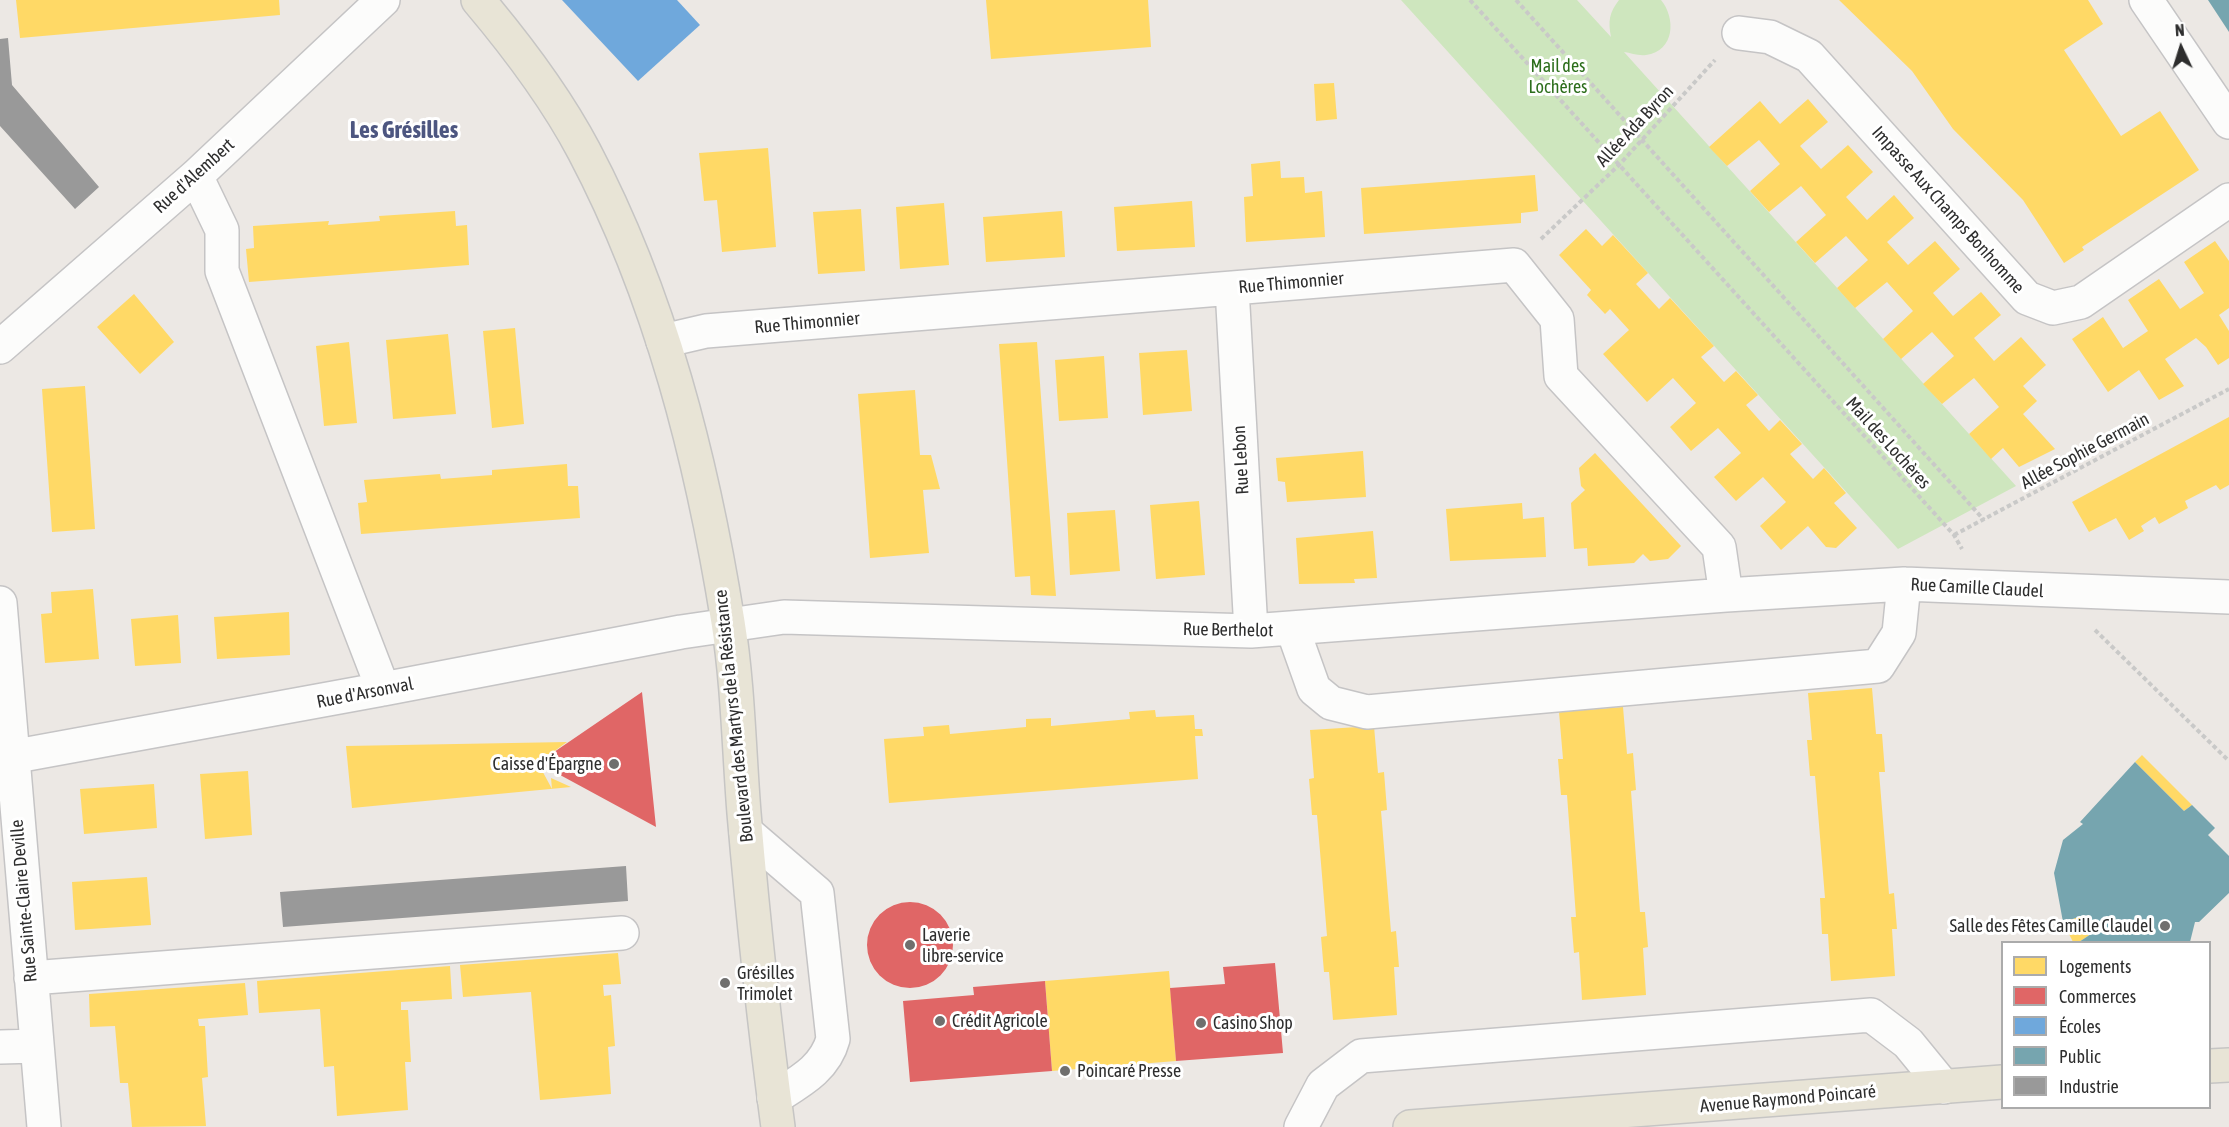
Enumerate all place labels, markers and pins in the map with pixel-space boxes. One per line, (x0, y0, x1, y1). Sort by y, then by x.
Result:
place label: Caisse d'Épargne (493, 753, 602, 775)
marker: Caisse d'Épargne (607, 757, 621, 771)
place label: Salle des Fêtes Camille Claudel (1950, 915, 2153, 937)
marker: Salle des Fêtes Camille Claudel (2158, 919, 2172, 933)
place label: Laverie libre-service (922, 924, 1004, 966)
marker: Laverie libre-service (903, 938, 917, 952)
place label: Grésilles Trimolet (737, 962, 794, 1004)
marker: Grésilles Trimolet (718, 976, 732, 990)
place label: Crédit Agricole (952, 1010, 1048, 1032)
place label: Casino Shop (1213, 1012, 1293, 1034)
marker: Crédit Agricole (933, 1014, 947, 1028)
marker: Casino Shop (1194, 1016, 1208, 1030)
place label: Poincaré Presse (1077, 1060, 1181, 1082)
marker: Poincaré Presse (1058, 1064, 1072, 1078)

